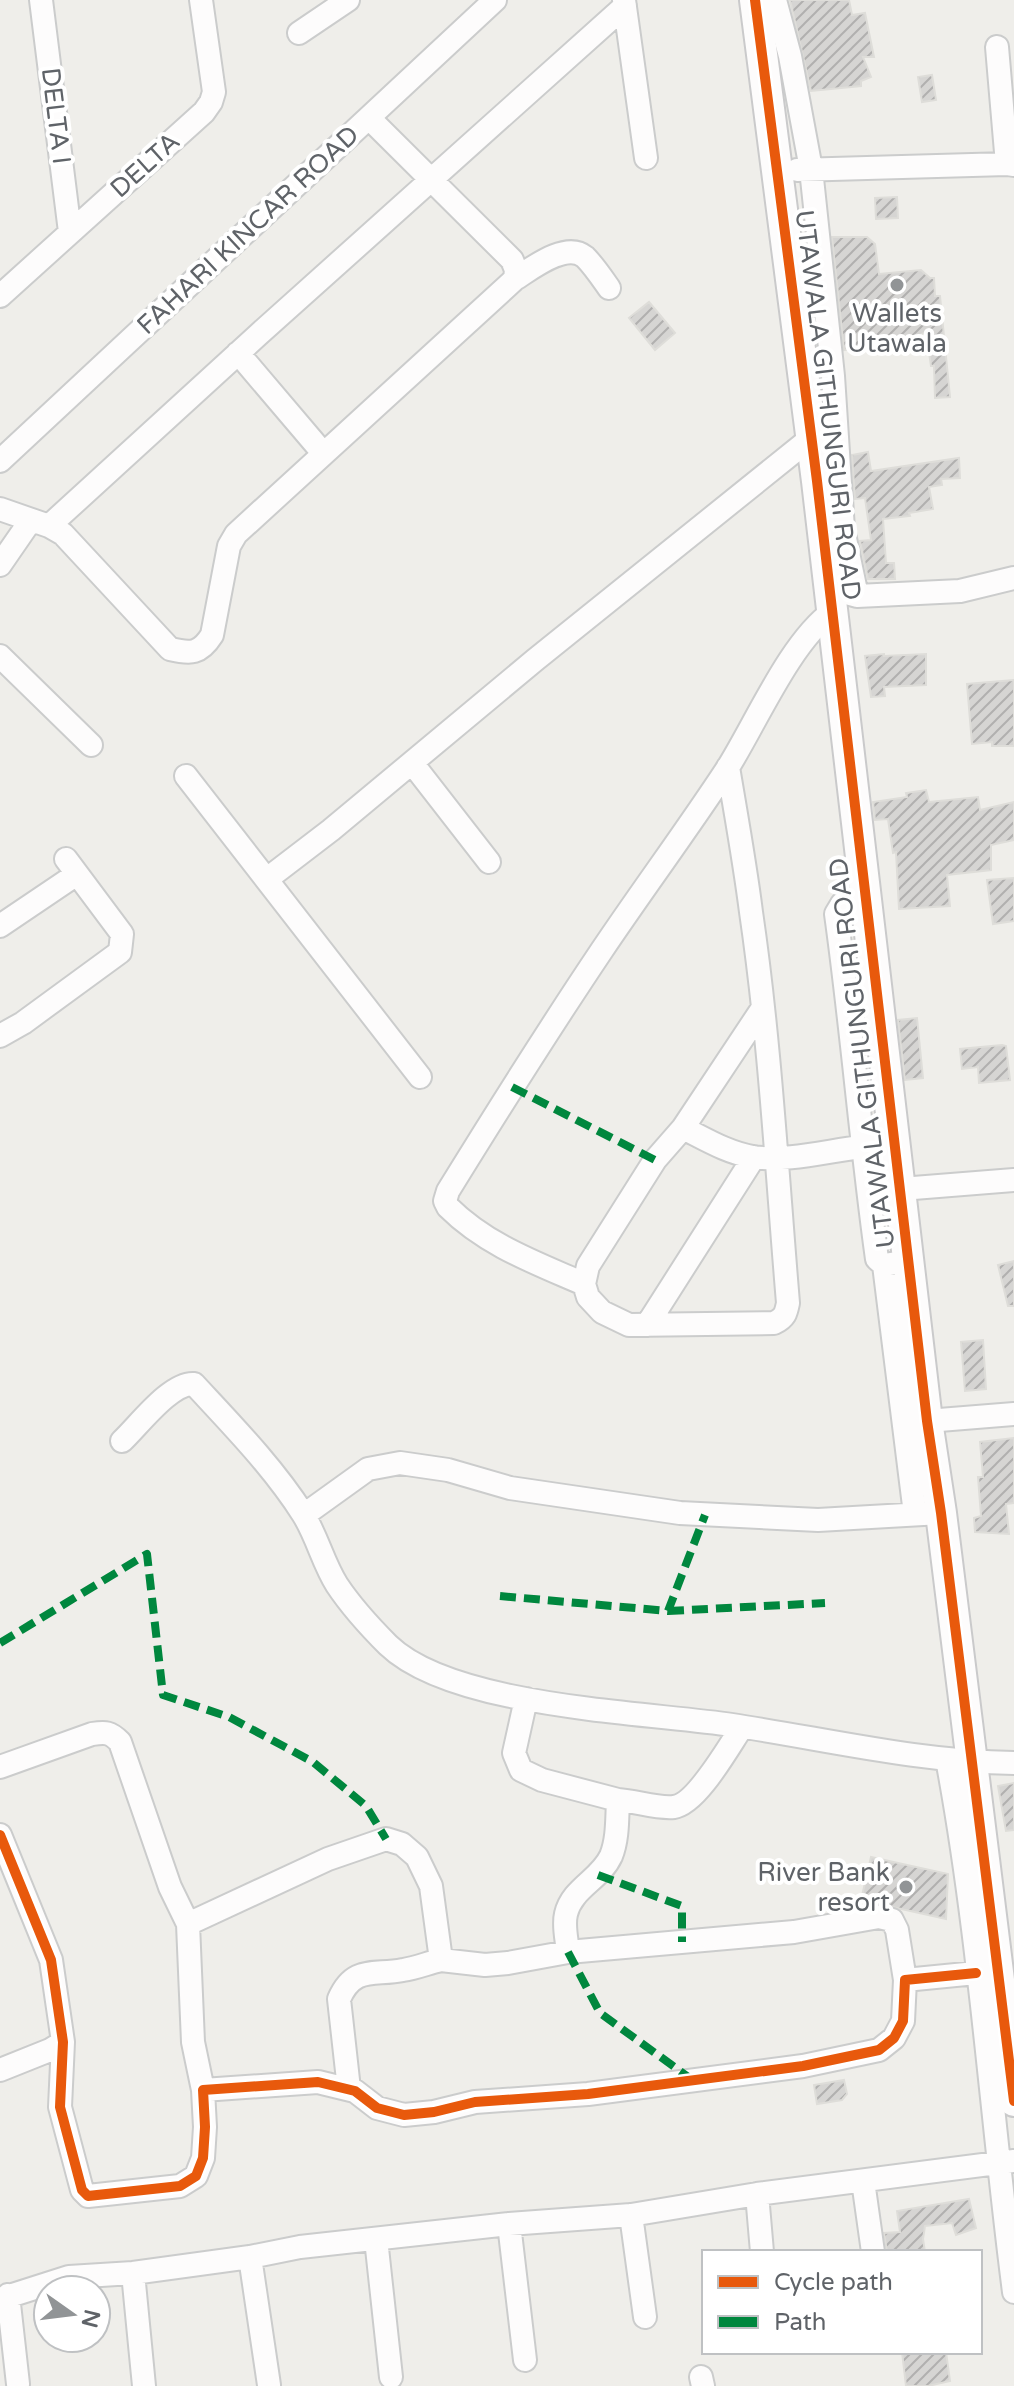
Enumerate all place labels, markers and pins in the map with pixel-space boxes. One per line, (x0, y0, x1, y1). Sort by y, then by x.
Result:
marker: Wallets Utawala (888, 276, 906, 294)
place label: Wallets Utawala (847, 298, 947, 359)
place label: River Bank resort (757, 1857, 890, 1918)
marker: River Bank resort (897, 1878, 915, 1896)

